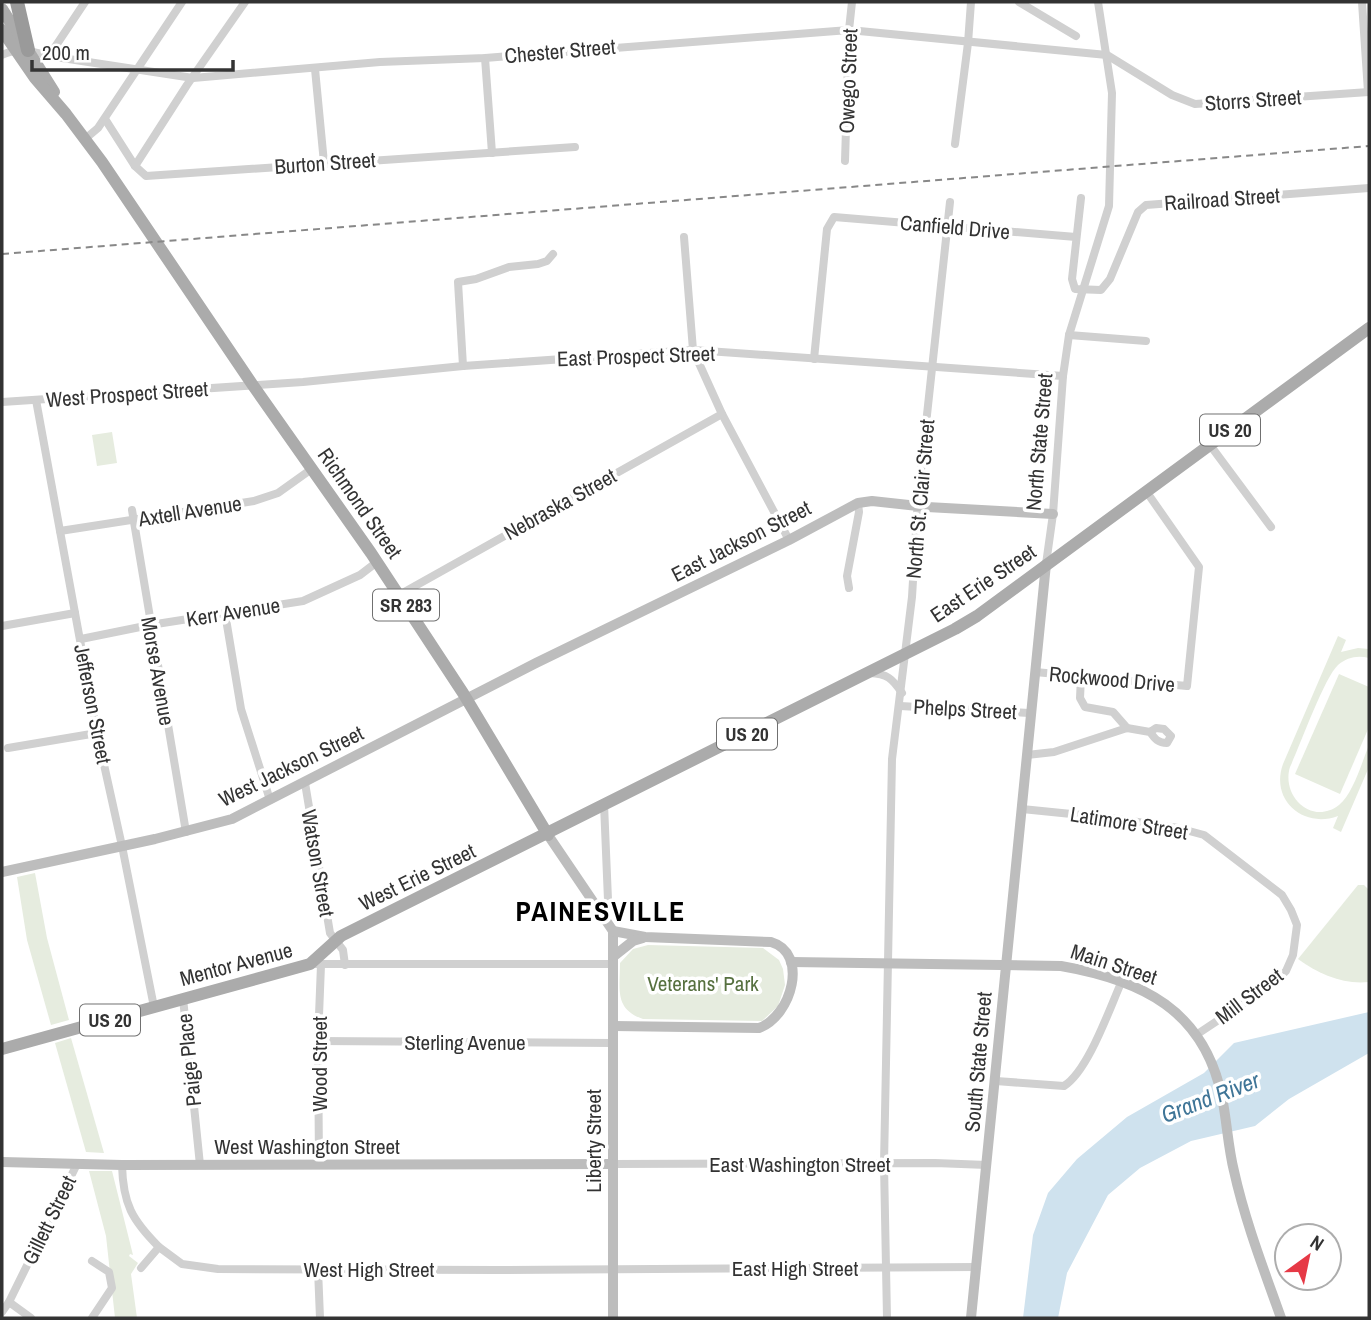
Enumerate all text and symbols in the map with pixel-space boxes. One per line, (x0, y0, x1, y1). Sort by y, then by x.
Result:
scale bar (32, 28, 233, 72)
street label: Owego Street (832, 28, 864, 134)
street label: Chester Street (503, 32, 617, 70)
text: 200 m (42, 38, 90, 67)
street label: Storrs Street (1204, 82, 1302, 118)
street label: Burton Street (273, 145, 377, 181)
street label: Railroad Street (1163, 180, 1281, 218)
street label: Canfield Drive (899, 208, 1011, 246)
street label: East Prospect Street (557, 339, 716, 373)
street label: North State Street (1019, 372, 1059, 512)
street label: West Prospect Street (45, 374, 209, 414)
road number: US 20 (1200, 414, 1260, 446)
street label: North St. Clair Street (899, 418, 941, 580)
street label: Richmond Street (311, 442, 409, 564)
street label: Nebraska Street (499, 461, 622, 547)
street label: Axtell Avenue (135, 489, 244, 534)
street label: East Jackson Street (666, 493, 816, 589)
street label: East Erie Street (924, 537, 1042, 629)
street label: Kerr Avenue (184, 590, 282, 634)
road number: SR 283 (373, 590, 439, 620)
street label: Morse Avenue (134, 614, 182, 728)
street label: Jefferson Street (67, 642, 119, 766)
street label: Rockwood Drive (1048, 659, 1176, 699)
street label: Phelps Street (913, 692, 1018, 726)
street label: West Jackson Street (214, 718, 368, 814)
road number: US 20 (717, 719, 777, 750)
street label: Latimore Street (1068, 799, 1190, 847)
street label: Watson Street (294, 807, 342, 919)
street label: West Erie Street (354, 836, 480, 918)
district label: PAINESVILLE (516, 892, 686, 930)
street label: Mentor Avenue (176, 935, 296, 993)
street label: Main Street (1067, 936, 1161, 992)
street label: Mill Street (1209, 961, 1289, 1031)
park label: Veterans' Park (647, 969, 759, 998)
street label: South State Street (957, 990, 999, 1133)
road number: US 20 (80, 1004, 140, 1036)
street label: Paige Place (170, 1012, 208, 1108)
street label: Wood Street (305, 1016, 334, 1112)
street label: Sterling Avenue (404, 1028, 526, 1057)
water label: Grand River (1156, 1064, 1264, 1130)
street label: Liberty Street (579, 1089, 608, 1193)
street label: West Washington Street (214, 1132, 400, 1161)
street label: East Washington Street (709, 1150, 891, 1179)
street label: Gillett Street (15, 1170, 83, 1269)
north arrow (1273, 1222, 1343, 1292)
text: N (1305, 1229, 1329, 1257)
street label: East High Street (732, 1254, 858, 1283)
street label: West High Street (304, 1255, 435, 1284)

